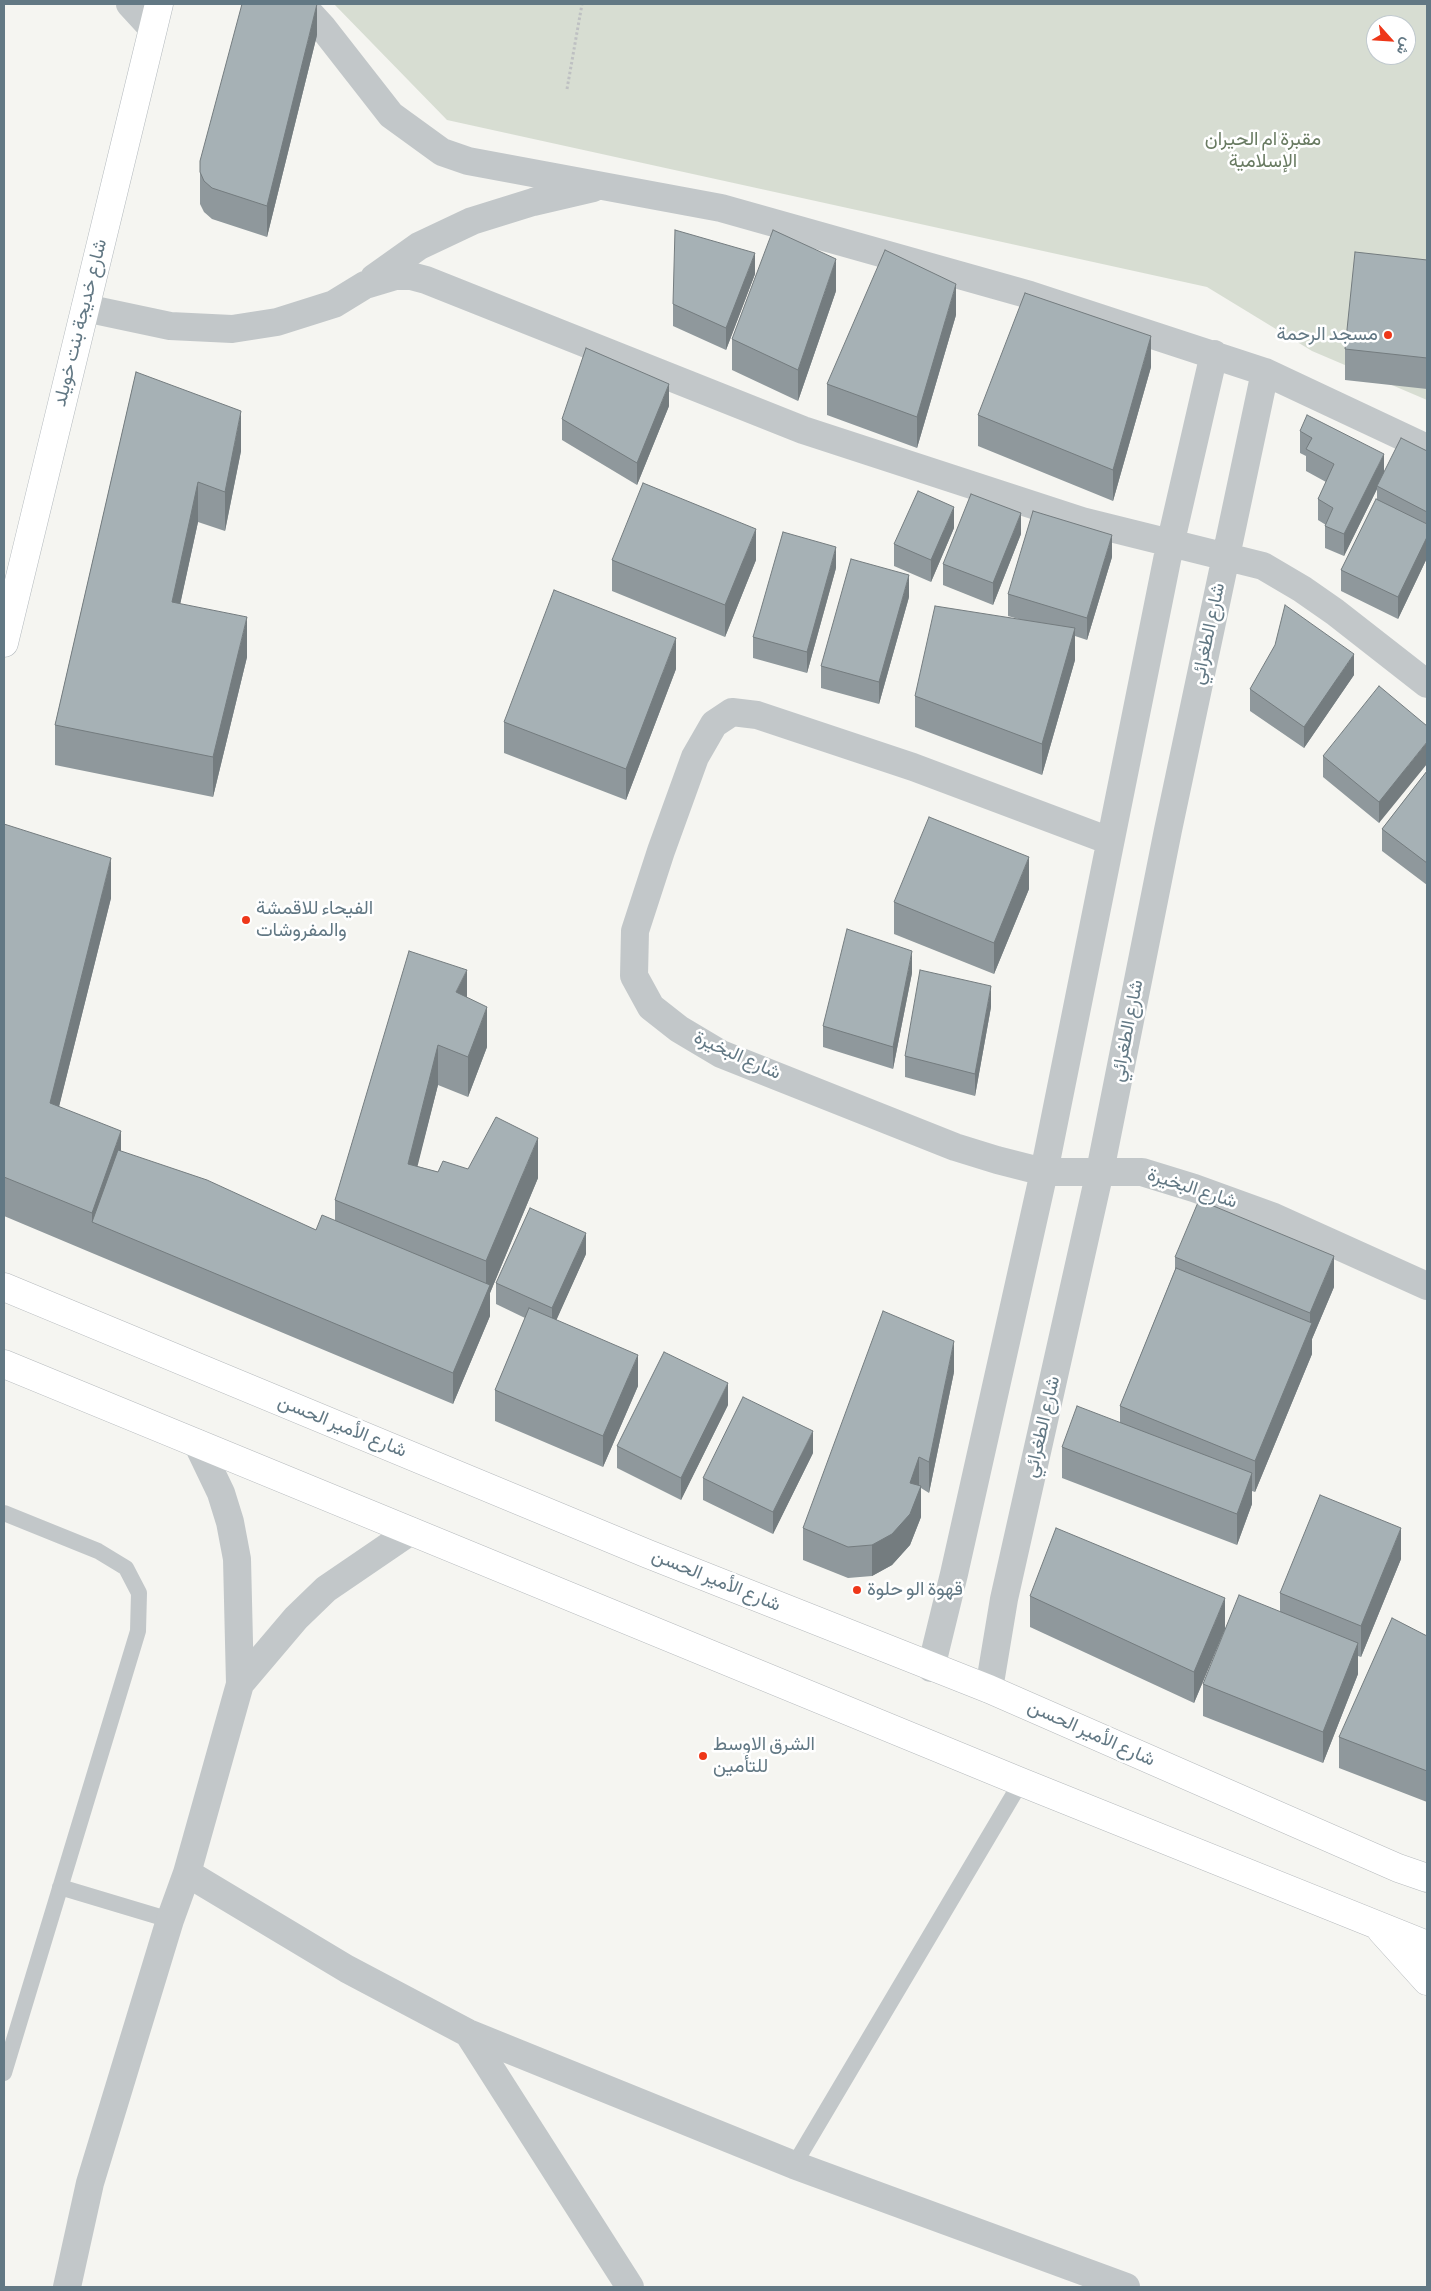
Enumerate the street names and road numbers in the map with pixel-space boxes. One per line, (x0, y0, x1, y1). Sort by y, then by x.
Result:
street label: شارع خديجة بنت خويلد (49, 237, 113, 409)
street label: شارع الطغرائي (1187, 581, 1231, 687)
street label: شارع الطغرائي (1107, 978, 1149, 1084)
street label: شارع البخيرة (690, 1027, 784, 1085)
street label: شارع البخيرة (1144, 1164, 1240, 1214)
street label: شارع الطغرائي (1020, 1374, 1066, 1480)
street label: شارع الأمير الحسن (274, 1391, 410, 1463)
street label: شارع الأمير الحسن (648, 1545, 784, 1617)
street label: شارع الأمير الحسن (1024, 1696, 1158, 1772)

